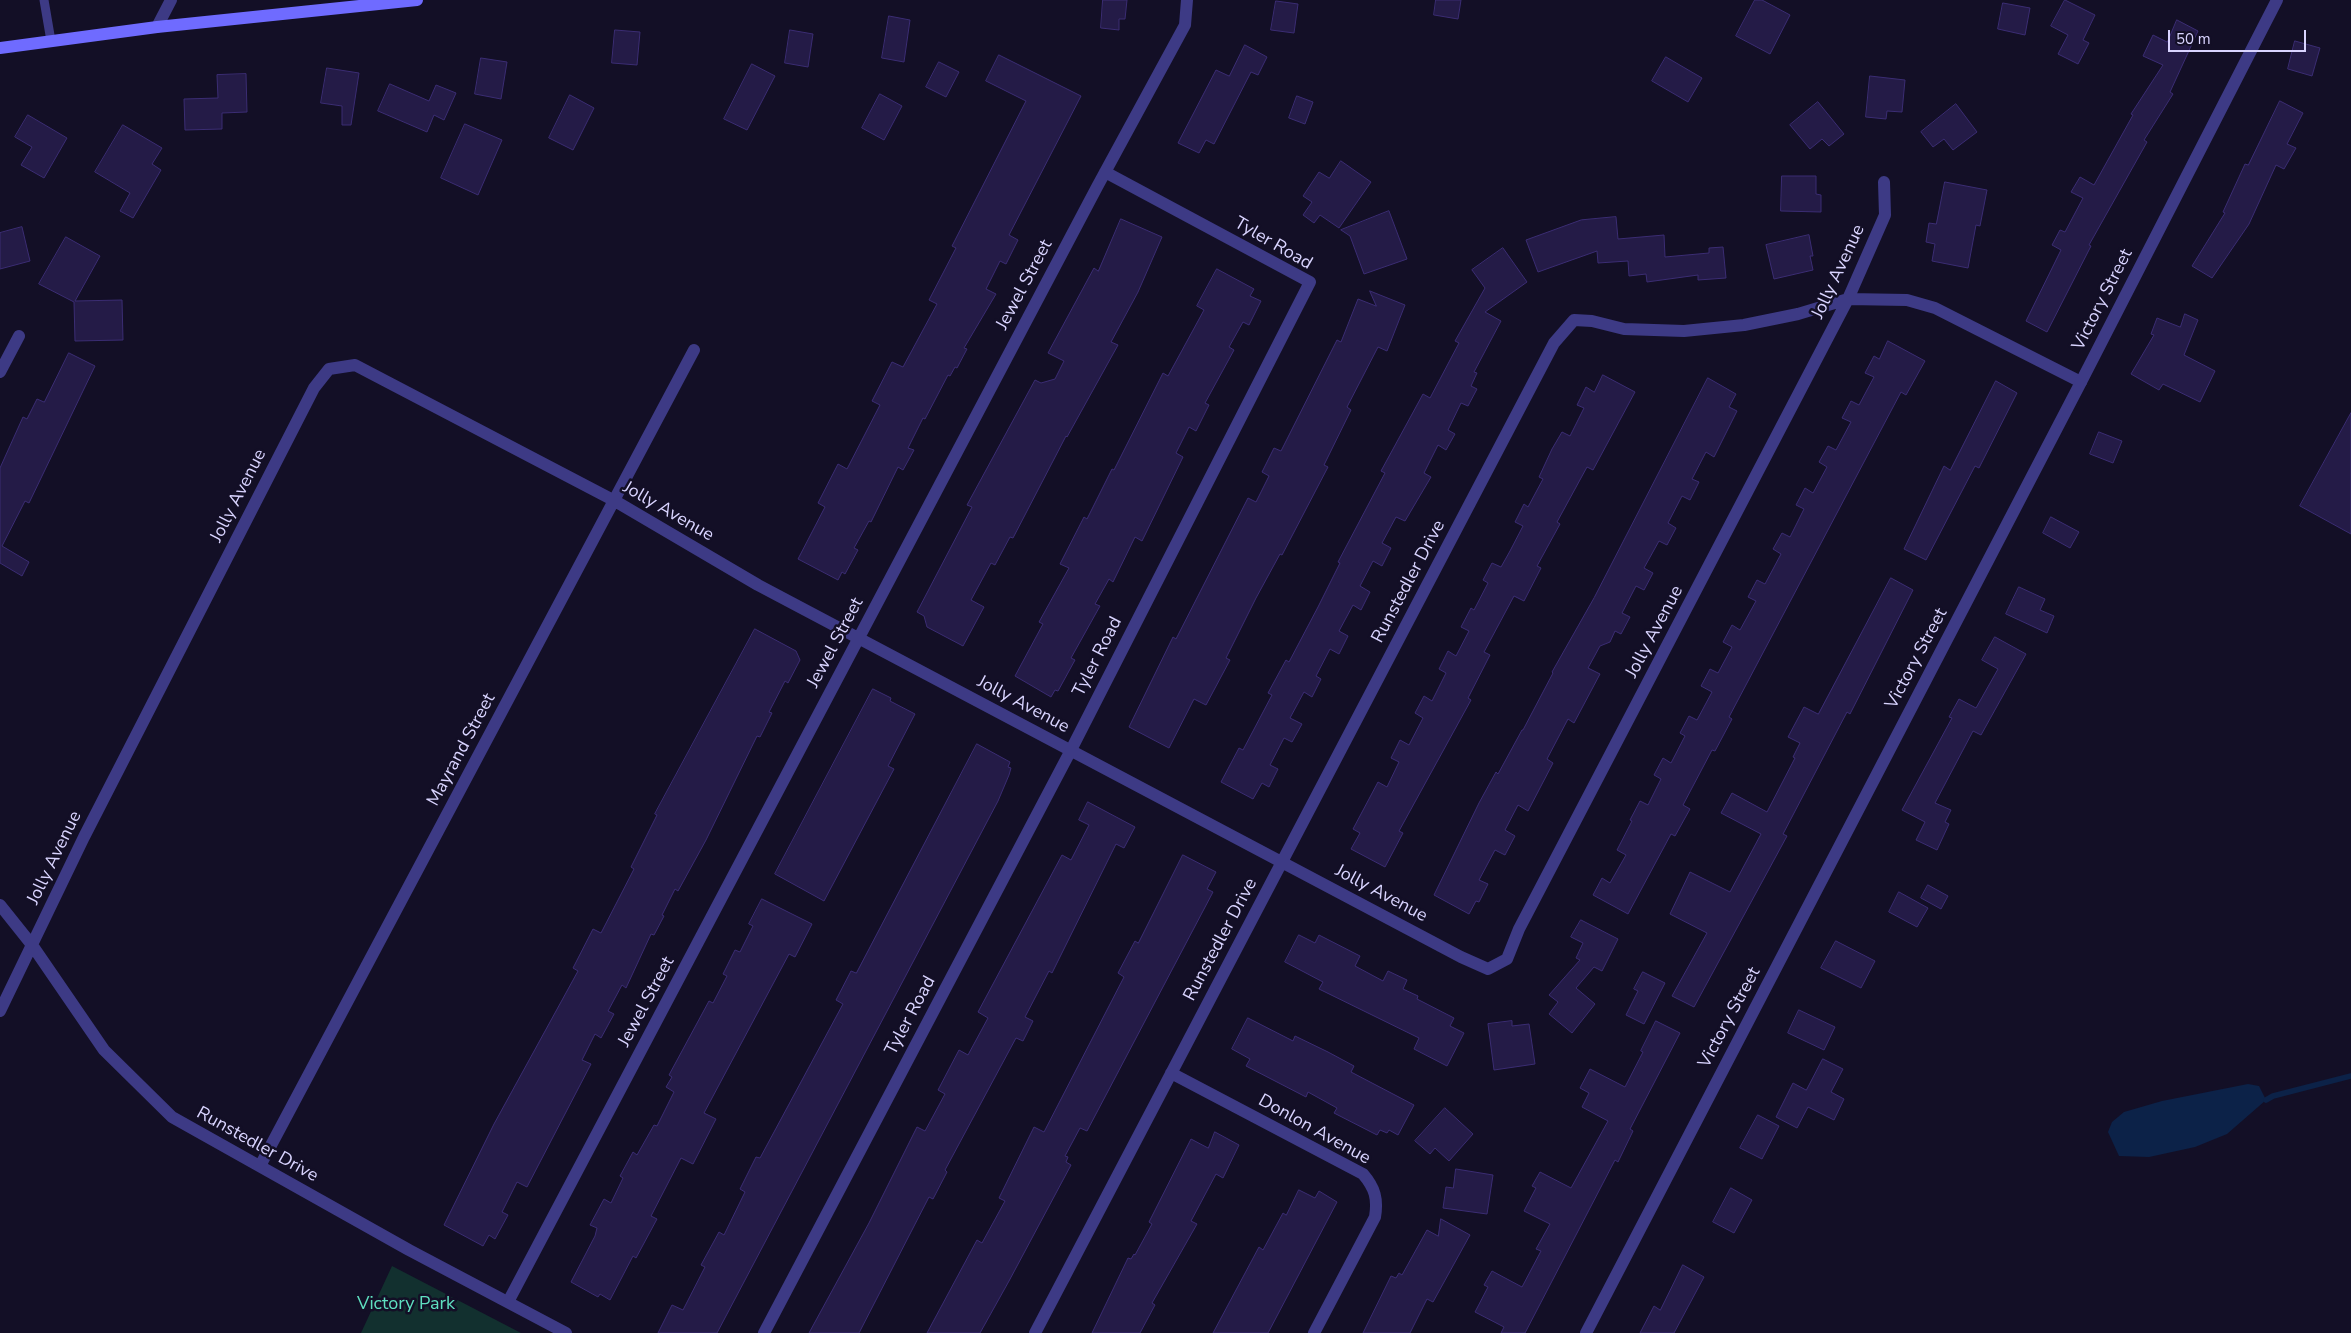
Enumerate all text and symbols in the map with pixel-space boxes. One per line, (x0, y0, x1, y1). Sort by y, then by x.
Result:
scale bar (2171, 20, 2308, 52)
text: 50 m (2176, 29, 2211, 49)
street label: Tyler Road (1230, 213, 1316, 275)
street label: Jolly Avenue (1808, 221, 1870, 323)
street label: Jewel Street (992, 236, 1058, 334)
street label: Victory Street (2068, 246, 2138, 354)
street label: Jolly Avenue (206, 446, 272, 546)
street label: Jolly Avenue (619, 477, 717, 547)
street label: Runstedler Drive (1368, 517, 1450, 647)
street label: Jolly Avenue (1622, 582, 1688, 682)
street label: Jewel Street (803, 594, 869, 692)
street label: Victory Street (1881, 605, 1953, 713)
street label: Tyler Road (1069, 613, 1127, 701)
street label: Jolly Avenue (973, 672, 1073, 738)
street label: Mayrand Street (423, 690, 501, 810)
street label: Jolly Avenue (23, 808, 87, 908)
street label: Jolly Avenue (1331, 861, 1431, 927)
street label: Runstedler Drive (1180, 875, 1262, 1005)
street label: Jewel Street (614, 953, 680, 1051)
street label: Victory Street (1694, 964, 1766, 1072)
street label: Tyler Road (881, 973, 941, 1059)
street label: Donlon Avenue (1254, 1090, 1374, 1170)
street label: Runstedler Drive (192, 1103, 322, 1187)
park label: Victory Park (357, 1294, 455, 1316)

